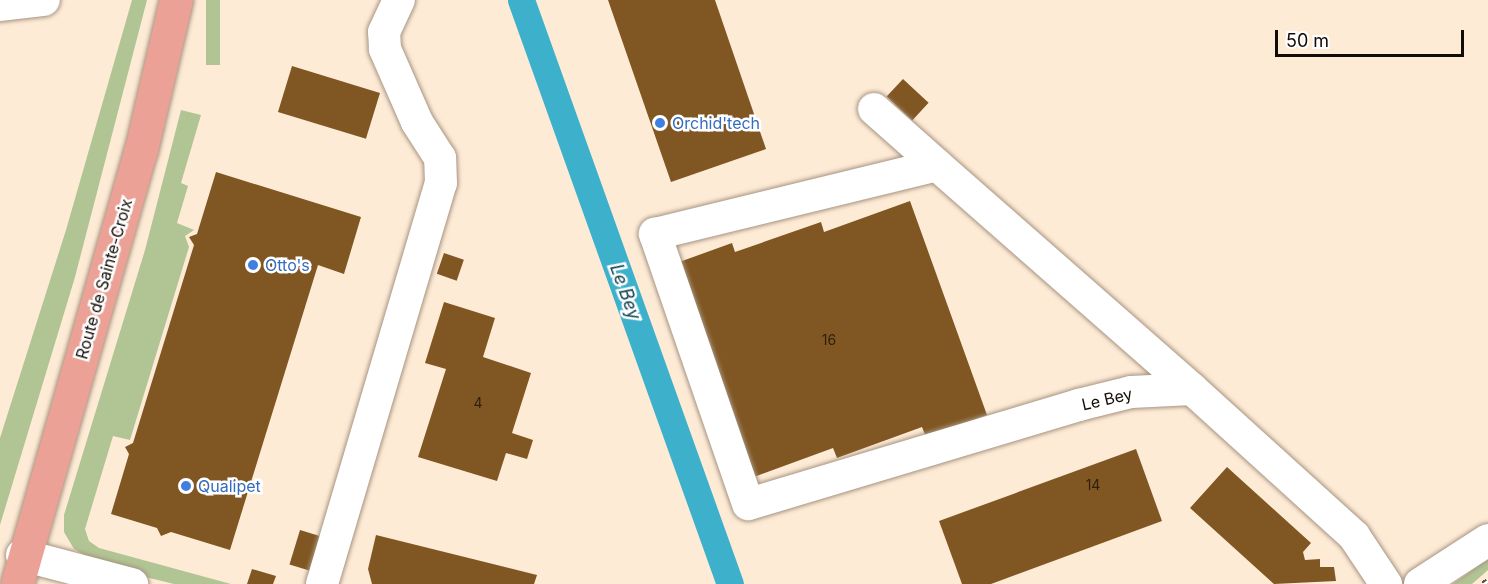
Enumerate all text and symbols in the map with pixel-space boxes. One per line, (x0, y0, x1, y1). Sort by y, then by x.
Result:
scale bar (1278, 18, 1467, 56)
text: 50 m (1286, 30, 1329, 51)
place label: Orchid'tech (672, 113, 760, 133)
marker: Orchid'tech (653, 116, 667, 130)
street label: Route de Sainte-Croix (72, 197, 136, 361)
place label: Otto's (265, 255, 310, 275)
marker: Otto's (246, 258, 260, 272)
water label: Le Bey (605, 261, 645, 323)
house number: 16 (822, 332, 836, 348)
street label: Le Bey (1080, 384, 1134, 414)
house number: 4 (473, 395, 483, 411)
place label: Qualipet (198, 476, 261, 496)
house number: 14 (1086, 477, 1100, 493)
marker: Qualipet (179, 479, 193, 493)

